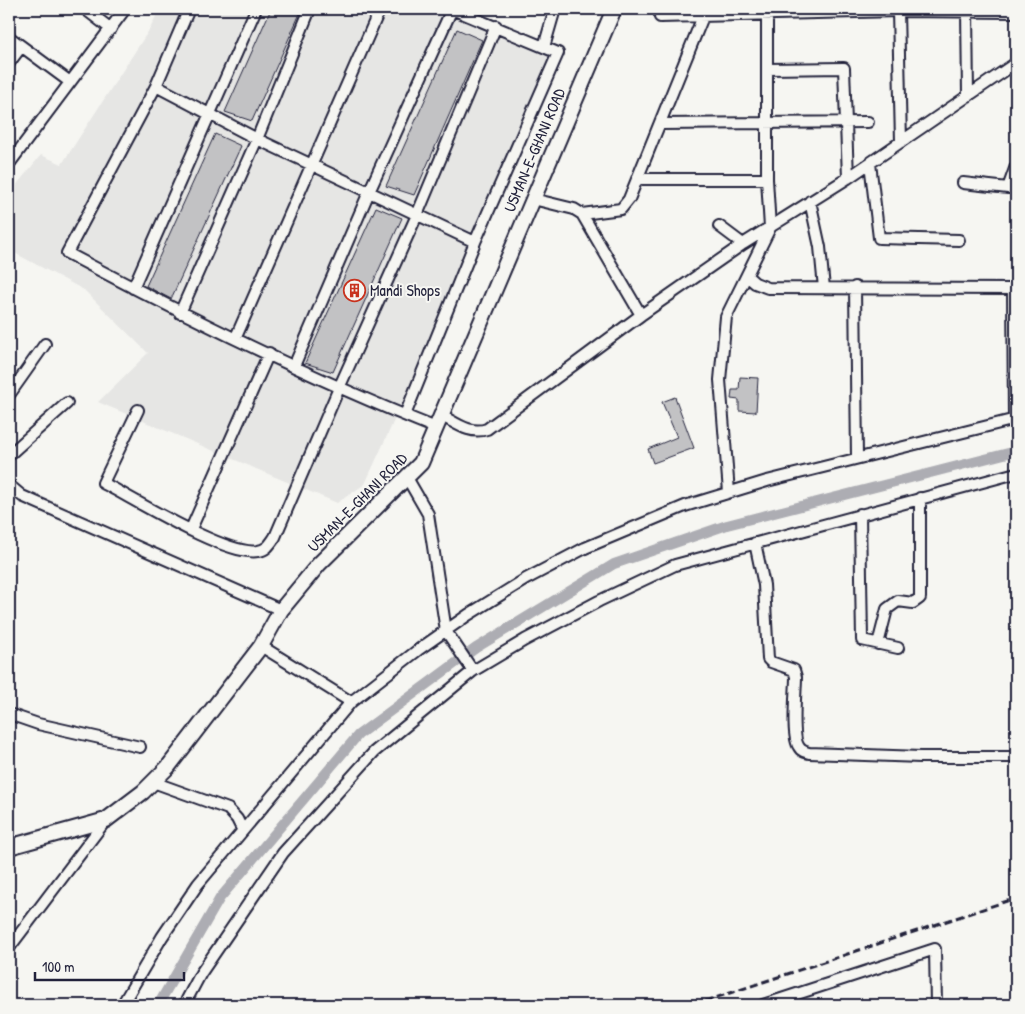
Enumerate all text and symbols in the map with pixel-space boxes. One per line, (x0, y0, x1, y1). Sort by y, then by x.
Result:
street label: USMAN-E-GHANI ROAD (498, 84, 570, 215)
building icon: Mandi Shops (342, 278, 366, 302)
place label: Mandi Shops (370, 279, 440, 301)
street label: USMAN-E-GHANI ROAD (302, 447, 412, 557)
scale bar (35, 949, 184, 981)
text: 100 m (42, 956, 75, 977)

